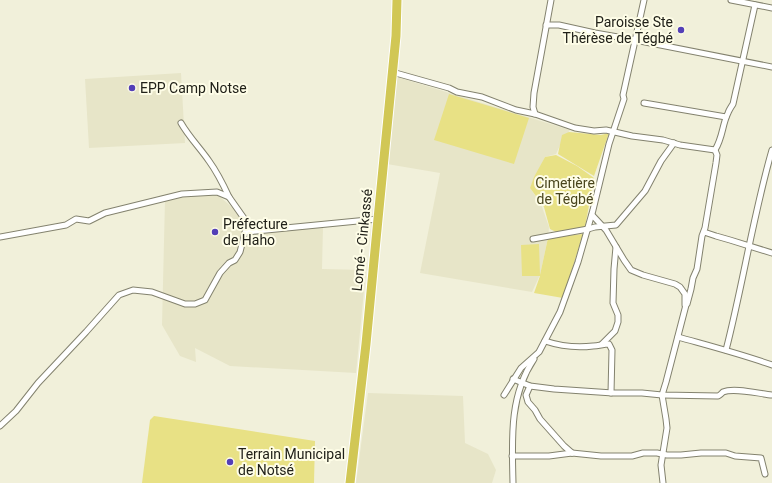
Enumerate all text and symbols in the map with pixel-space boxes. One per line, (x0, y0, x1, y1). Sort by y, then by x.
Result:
place label: Paroisse Ste Thérèse de Tégbé (563, 14, 673, 46)
marker: Paroisse Ste Thérèse de Tégbé (676, 25, 686, 35)
place label: EPP Camp Notse (140, 80, 247, 96)
marker: EPP Camp Notse (127, 83, 137, 93)
park label: Cimetière de Tégbé (535, 175, 595, 207)
street label: Lomé - Cinkassé (349, 188, 375, 292)
place label: Préfecture de Haho (223, 216, 288, 248)
marker: Préfecture de Haho (210, 227, 220, 237)
place label: Terrain Municipal de Notsé (238, 446, 345, 478)
marker: Terrain Municipal de Notsé (225, 457, 235, 467)

